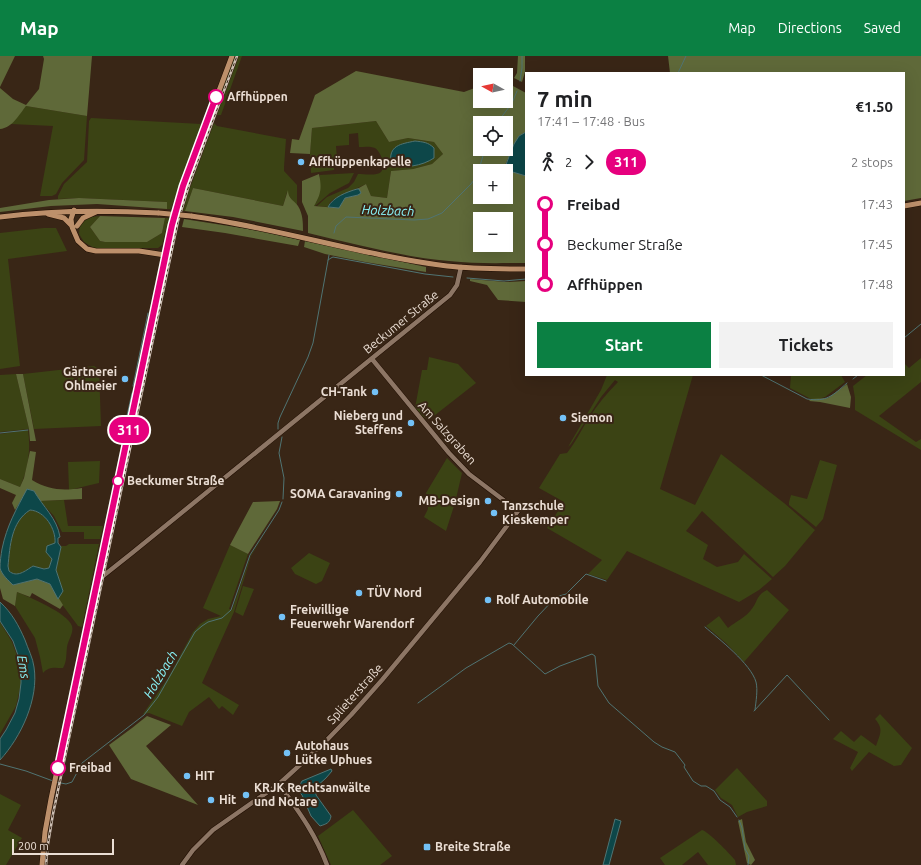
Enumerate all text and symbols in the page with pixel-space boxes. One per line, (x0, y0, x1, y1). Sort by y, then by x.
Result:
text: Map (20, 17, 59, 39)
text: Map (728, 20, 756, 36)
text: Directions (778, 20, 842, 36)
text: Saved (864, 20, 901, 36)
north arrow (473, 68, 513, 108)
map controls (473, 68, 513, 252)
text: 7 min (537, 86, 593, 111)
marker: Affhüppen (208, 89, 224, 105)
place label: Affhüppen (227, 90, 288, 103)
text: €1.50 (855, 98, 893, 115)
text: 17:41 – 17:48 · Bus (537, 114, 645, 128)
button: locate (473, 116, 513, 156)
icon: walk (537, 151, 559, 173)
icon: forward (578, 151, 600, 173)
text: 311 (614, 154, 638, 170)
place label: Affhüppenkapelle (309, 155, 411, 168)
text: 2 (565, 155, 572, 169)
text: 2 stops (851, 155, 893, 169)
marker: Affhüppenkapelle (296, 157, 306, 167)
button: + (473, 164, 513, 204)
text: Freibad (567, 196, 620, 213)
text: 17:43 (860, 197, 893, 211)
water label: Holzbach (361, 202, 415, 218)
button: − (473, 212, 513, 252)
text: Beckumer Straße (567, 236, 683, 253)
text: 17:45 (860, 237, 893, 251)
text: Affhüppen (567, 276, 643, 293)
text: 17:48 (860, 277, 893, 291)
street label: Beckumer Straße (361, 287, 441, 356)
button: Start (537, 322, 711, 368)
button: Tickets (719, 322, 893, 368)
place label: Gärtnerei Ohlmeier (63, 365, 117, 392)
marker: Gärtnerei Ohlmeier (120, 374, 130, 384)
place label: CH-Tank (321, 385, 367, 398)
marker: CH-Tank (370, 387, 380, 397)
street label: Am Salzgraben (416, 399, 479, 467)
place label: Nieberg und Steffens (334, 409, 403, 436)
place label: Siemon (571, 411, 613, 424)
marker: Siemon (558, 413, 568, 423)
line badge: 311 (106, 417, 152, 443)
marker: Nieberg und Steffens (406, 418, 416, 428)
text: 311 (117, 422, 141, 438)
place label: Beckumer Straße (127, 474, 225, 487)
marker: Beckumer Straße (112, 475, 124, 487)
place label: SOMA Caravaning (290, 487, 391, 500)
marker: SOMA Caravaning (394, 489, 404, 499)
place label: MB-Design (419, 494, 480, 507)
marker: MB-Design (483, 496, 493, 506)
place label: Tanzschule Kieskemper (502, 499, 569, 526)
marker: Tanzschule Kieskemper (489, 508, 499, 518)
place label: TÜV Nord (367, 585, 422, 599)
marker: TÜV Nord (354, 588, 364, 598)
place label: Rolf Automobile (496, 593, 589, 606)
marker: Rolf Automobile (483, 595, 493, 605)
place label: Freiwillige Feuerwehr Warendorf (290, 603, 415, 630)
marker: Freiwillige Feuerwehr Warendorf (277, 612, 287, 622)
water label: Holzbach (140, 648, 180, 700)
water label: Ems (15, 654, 33, 680)
street label: Splieterstraße (324, 661, 385, 726)
place label: Autohaus Lütke Uphues (295, 739, 372, 766)
marker: Autohaus Lütke Uphues (282, 748, 292, 758)
marker: Freibad (50, 760, 66, 776)
place label: Freibad (69, 761, 112, 774)
place label: HIT (195, 769, 215, 782)
marker: HIT (182, 771, 192, 781)
place label: KRJK Rechtsanwälte und Notare (254, 781, 370, 808)
marker: KRJK Rechtsanwälte und Notare (241, 790, 251, 800)
place label: Hit (219, 793, 236, 806)
marker: Hit (206, 795, 216, 805)
scale bar (12, 837, 114, 856)
text: 200 m (18, 840, 49, 852)
place label: Breite Straße (435, 840, 511, 853)
marker: Breite Straße (422, 842, 432, 852)

